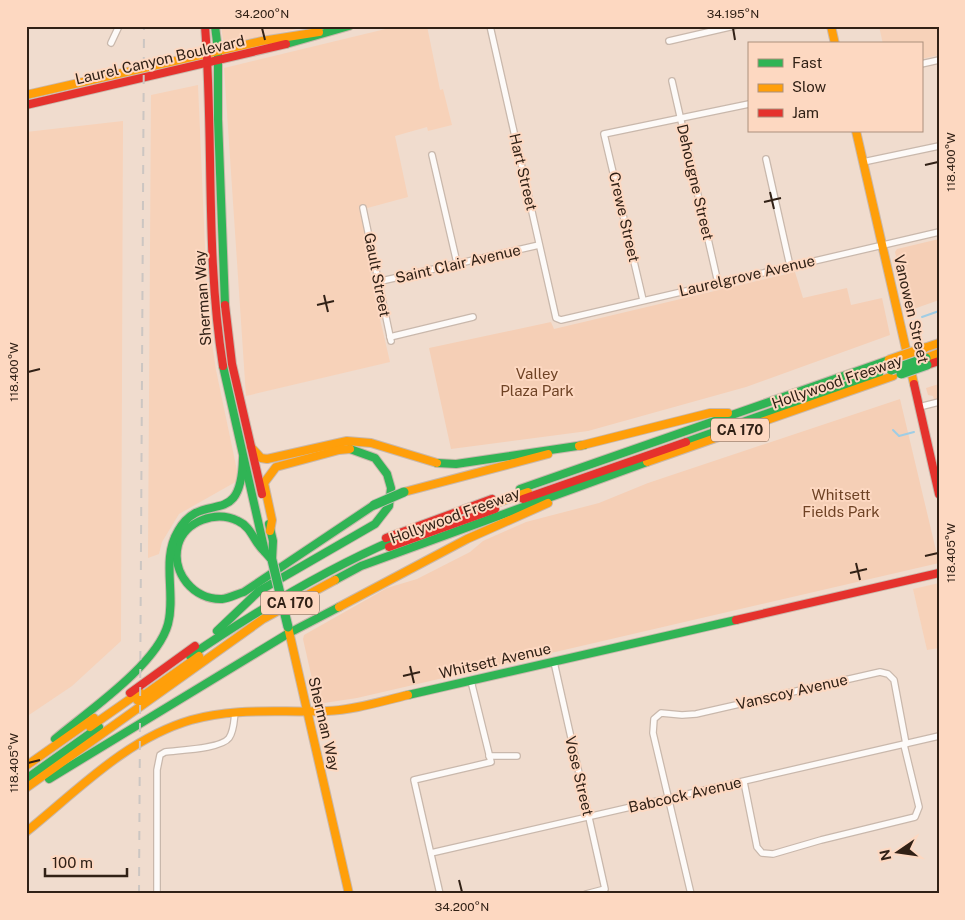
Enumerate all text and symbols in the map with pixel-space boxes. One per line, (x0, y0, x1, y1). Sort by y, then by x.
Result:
text: 34.200°N (235, 7, 289, 21)
text: 34.195°N (707, 7, 759, 21)
street label: Laurel Canyon Boulevard (73, 32, 246, 87)
legend (748, 42, 922, 132)
text: Fast (792, 54, 822, 71)
text: Slow (792, 78, 827, 95)
text: Jam (792, 104, 819, 121)
street label: Dehougne Street (674, 122, 717, 242)
street label: Hart Street (506, 132, 541, 212)
text: 118.400°W (944, 132, 958, 192)
street label: Crewe Street (606, 170, 643, 264)
street label: Gault Street (361, 231, 394, 319)
street label: Saint Clair Avenue (394, 241, 522, 286)
street label: Sherman Way (191, 250, 214, 347)
street label: Laurelgrove Avenue (677, 252, 816, 299)
street label: Vanowen Street (891, 253, 932, 365)
text: 118.400°W (7, 342, 21, 402)
street label: Hollywood Freeway (769, 351, 904, 412)
park label: Valley Plaza Park (500, 365, 574, 399)
road number: CA 170 (711, 418, 769, 442)
street label: Hollywood Freeway (388, 484, 522, 547)
park label: Whitsett Fields Park (802, 486, 880, 520)
text: 118.405°W (944, 523, 958, 583)
road number: CA 170 (261, 592, 319, 614)
street label: Whitsett Avenue (437, 639, 552, 682)
street label: Vanscoy Avenue (735, 670, 849, 713)
street label: Sherman Way (305, 675, 344, 773)
text: 118.405°W (7, 733, 21, 793)
street label: Vose Street (562, 734, 597, 818)
street label: Babcock Avenue (627, 773, 743, 816)
north arrow (872, 828, 922, 878)
scale bar (45, 845, 128, 877)
text: N (876, 848, 894, 862)
text: 100 m (52, 854, 93, 871)
text: 34.200°N (435, 900, 489, 914)

